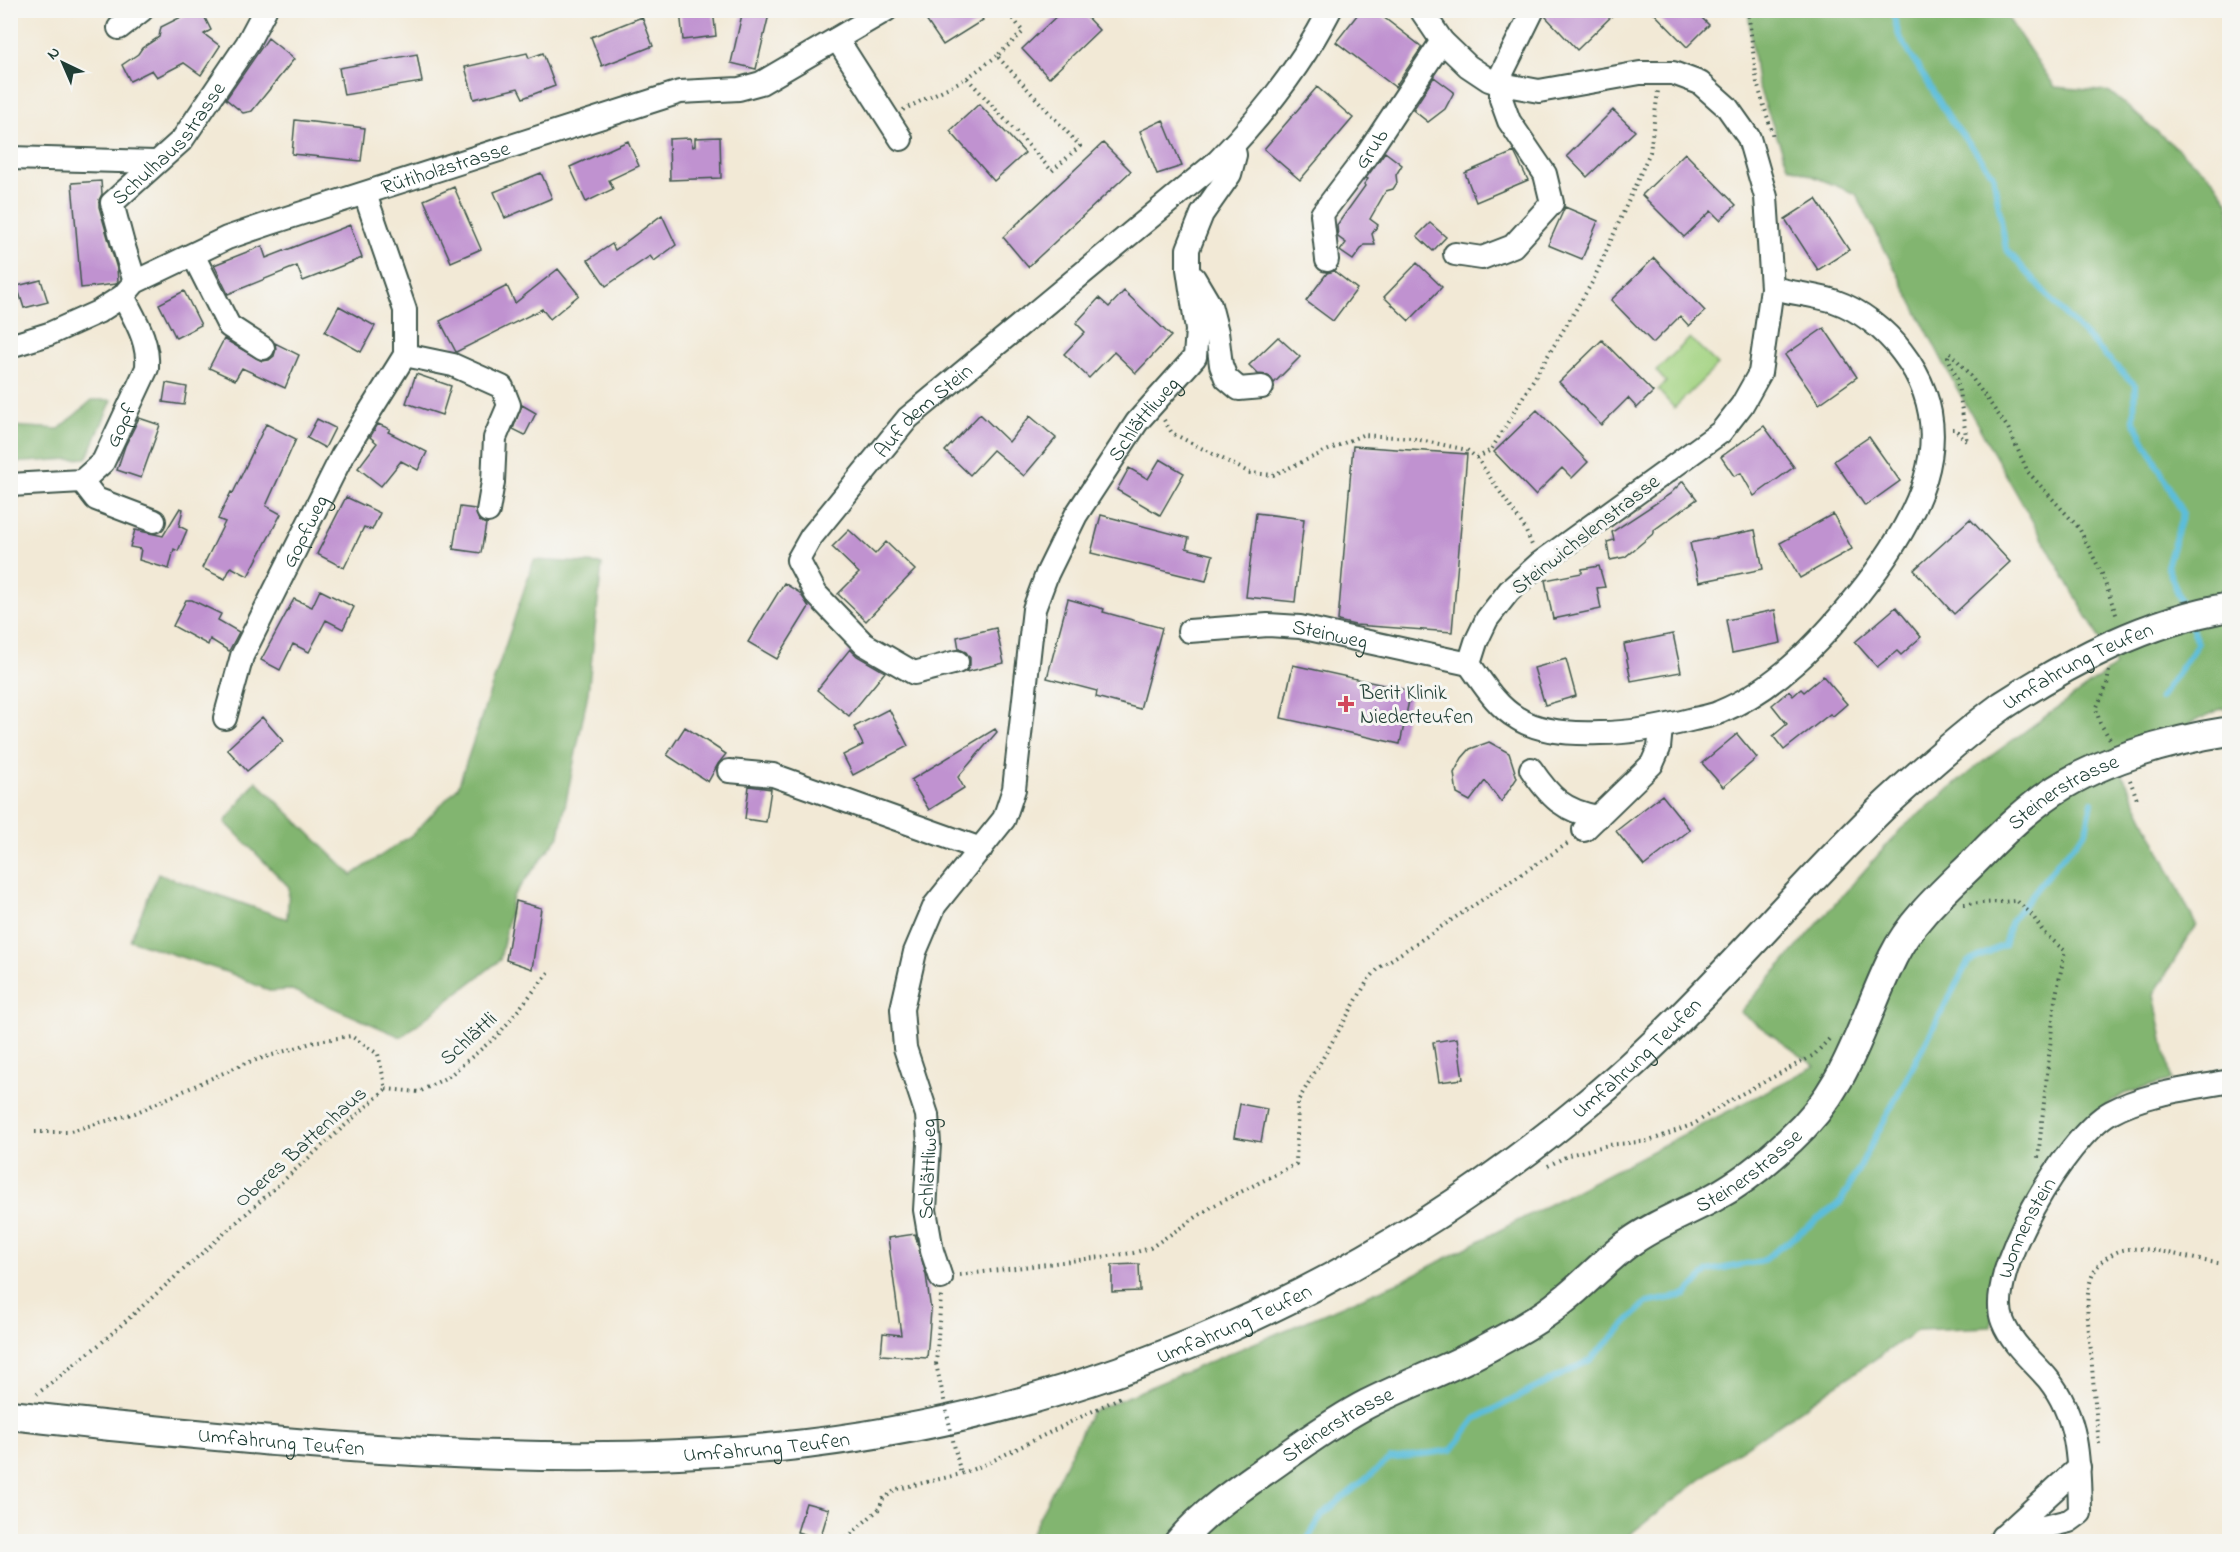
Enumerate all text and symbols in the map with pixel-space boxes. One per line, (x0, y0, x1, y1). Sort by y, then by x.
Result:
north arrow (33, 33, 93, 93)
text: N (42, 41, 66, 66)
street label: Schulhausstrasse (106, 76, 234, 213)
street label: Grub (1348, 124, 1397, 176)
street label: Rütiholzstrasse (378, 134, 514, 204)
street label: Auf dem Stein (868, 357, 980, 465)
street label: Schlättliweg (1102, 371, 1189, 468)
street label: Gopf (99, 399, 145, 453)
street label: Steinwichslenstrasse (1506, 468, 1667, 603)
street label: Gopfweg (275, 490, 339, 573)
street label: Steinweg (1291, 614, 1370, 660)
street label: Umfahrung Teufen (1997, 616, 2158, 719)
place label: Berit Klinik Niederteufen (1359, 679, 1473, 733)
marker: Berit Klinik Niederteufen (1337, 695, 1355, 713)
street label: Steinerstrasse (2002, 747, 2124, 838)
street label: Umfahrung Teufen (1566, 992, 1709, 1127)
street label: Schlättli (434, 1005, 505, 1074)
street label: Oberes Battenhaus (228, 1080, 374, 1215)
street label: Schlättliweg (912, 1117, 947, 1222)
street label: Steinerstrasse (1691, 1122, 1811, 1222)
street label: Wonnenstein (1991, 1172, 2065, 1282)
street label: Umfahrung Teufen (1153, 1277, 1318, 1373)
street label: Steinerstrasse (1276, 1380, 1399, 1471)
street label: Umfahrung Teufen (196, 1421, 365, 1465)
street label: Umfahrung Teufen (683, 1425, 852, 1471)

